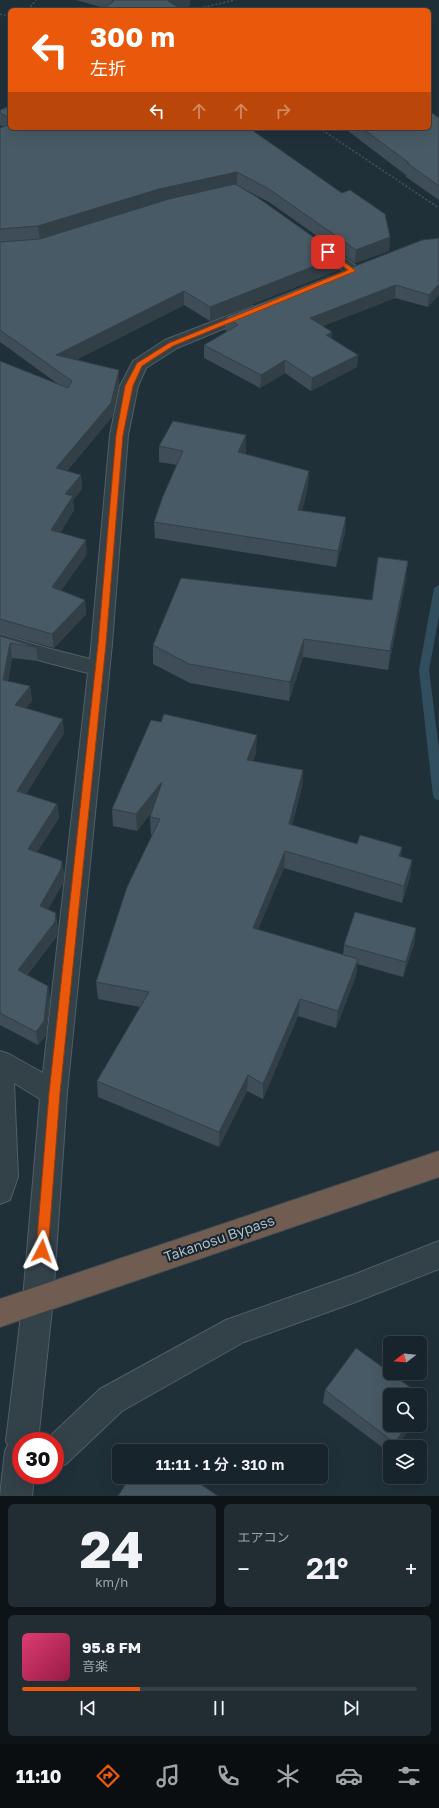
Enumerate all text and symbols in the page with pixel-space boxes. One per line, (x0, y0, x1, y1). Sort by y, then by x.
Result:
text: 300 m (90, 20, 175, 53)
icon: left (24, 24, 76, 76)
text: 左折 (90, 57, 126, 79)
icon: left (146, 100, 168, 122)
icon: ahead (188, 100, 210, 122)
icon: ahead (230, 100, 252, 122)
icon: right (272, 100, 294, 122)
pin (311, 235, 345, 269)
icon: arrive (317, 241, 339, 263)
street label: Takanosu Bypass (161, 1211, 277, 1265)
position arrow (21, 1230, 63, 1272)
north arrow (383, 1336, 427, 1380)
map controls (383, 1336, 427, 1484)
button: search (383, 1388, 427, 1432)
speed limit sign: 30 (12, 1432, 64, 1484)
button: layers (383, 1440, 427, 1484)
text: 11:11 · 1 分 · 310 m (156, 1455, 284, 1473)
text: 24 (80, 1517, 144, 1579)
text: エアコン (238, 1529, 290, 1545)
text: 21° (306, 1550, 349, 1586)
text: − (238, 1555, 250, 1582)
text: + (405, 1555, 417, 1582)
text: km/h (95, 1574, 128, 1590)
text: 95.8 FM (82, 1638, 141, 1656)
text: 音楽 (82, 1658, 108, 1674)
icon: previous (77, 1697, 99, 1719)
icon: pause (208, 1697, 230, 1719)
icon: next (340, 1697, 362, 1719)
icon: directions (94, 1762, 122, 1790)
icon: music (154, 1762, 182, 1790)
icon: phone (214, 1762, 242, 1790)
icon: climate (274, 1762, 302, 1790)
icon: car (335, 1762, 363, 1790)
icon: filters (395, 1762, 423, 1790)
text: 11:10 (16, 1765, 61, 1787)

